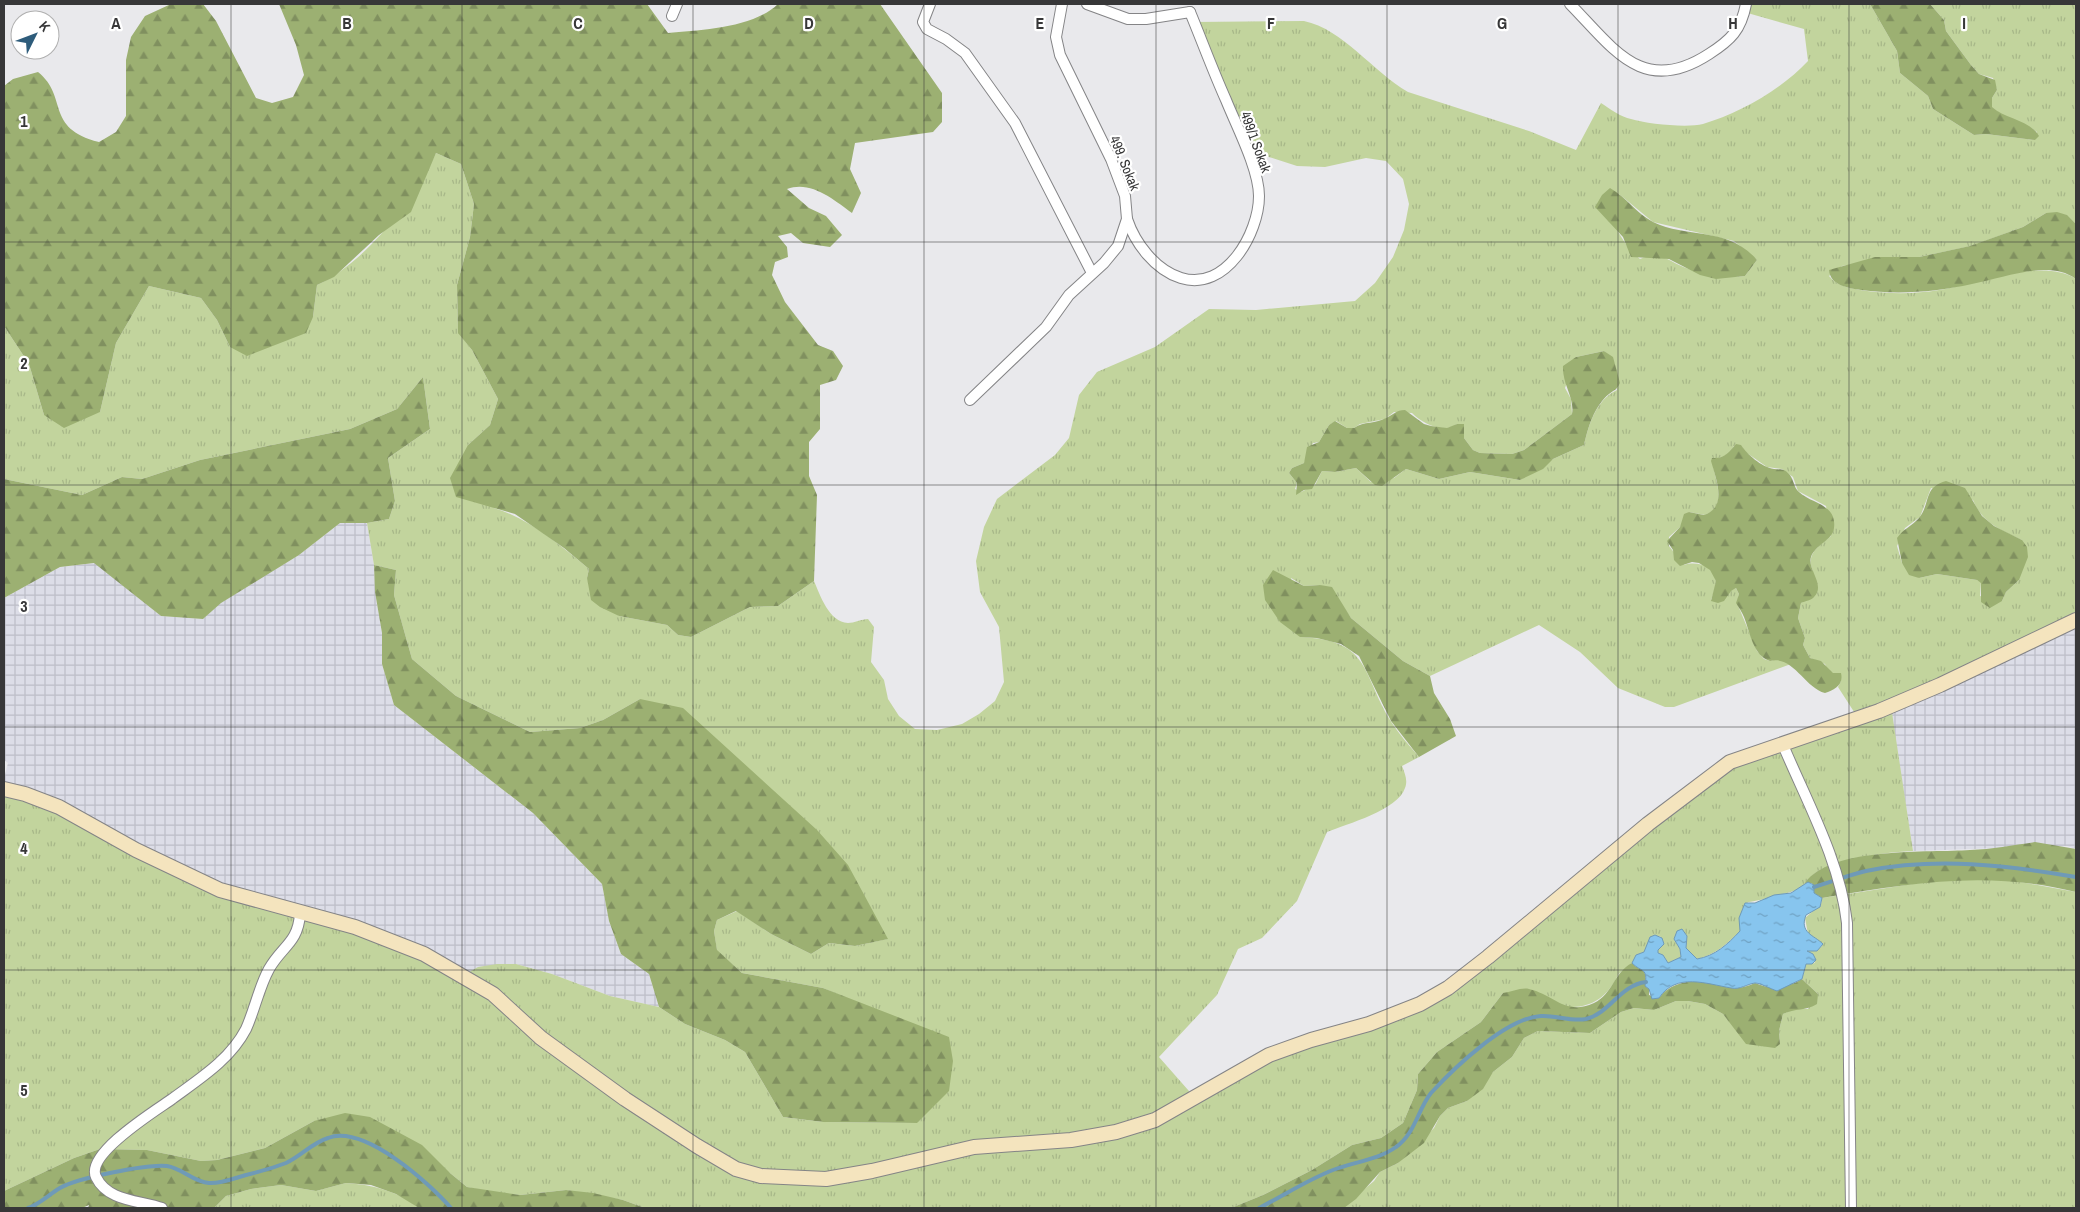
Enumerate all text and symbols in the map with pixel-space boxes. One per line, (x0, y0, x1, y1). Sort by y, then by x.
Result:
north arrow (10, 10, 60, 60)
text: A (111, 12, 121, 34)
text: B (342, 12, 352, 34)
text: C (573, 12, 583, 34)
text: D (804, 12, 814, 34)
text: E (1036, 12, 1045, 34)
text: F (1267, 12, 1275, 34)
text: G (1497, 12, 1507, 34)
text: H (1728, 12, 1738, 34)
text: I (1962, 12, 1966, 34)
text: K (35, 17, 55, 36)
street label: 499/1 Sokak (1237, 109, 1275, 175)
text: 1 (20, 110, 28, 132)
street label: 499. Sokak (1106, 133, 1144, 193)
text: 2 (20, 352, 28, 374)
text: 3 (20, 595, 28, 617)
text: 4 (20, 837, 28, 859)
text: 5 (20, 1079, 28, 1101)

